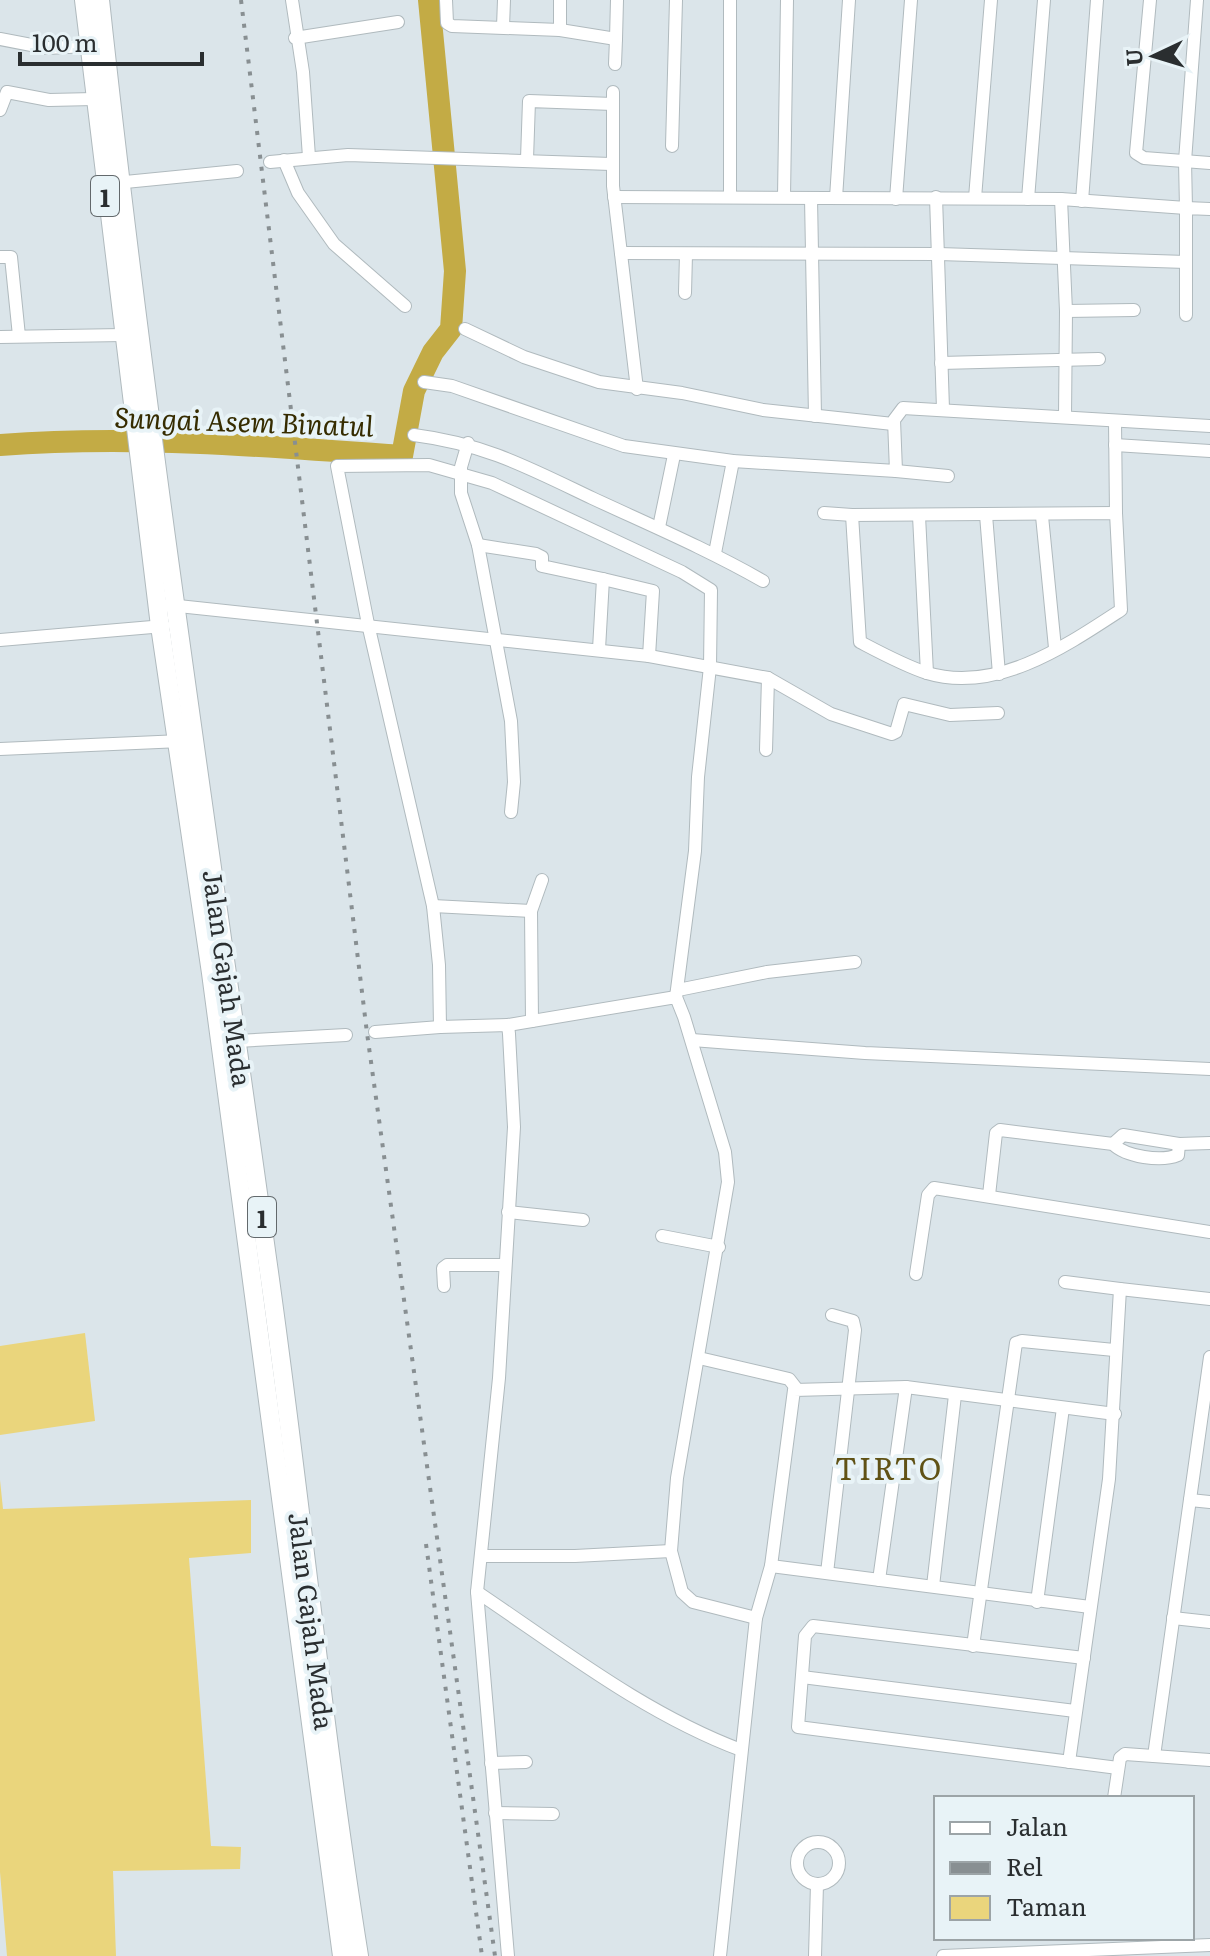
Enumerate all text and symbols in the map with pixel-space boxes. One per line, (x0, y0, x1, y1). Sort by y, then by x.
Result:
scale bar (20, 16, 202, 66)
north arrow (1114, 16, 1194, 96)
text: 100 m (32, 24, 98, 59)
text: U (1115, 48, 1150, 67)
road number: 1 (91, 176, 119, 216)
water label: Sungai Asem Binatul (114, 394, 374, 446)
street label: Jalan Gajah Mada (194, 867, 264, 1089)
road number: 1 (248, 1197, 276, 1237)
district label: TIRTO (835, 1445, 943, 1489)
street label: Jalan Gajah Mada (280, 1510, 346, 1732)
legend (934, 1796, 1194, 1940)
text: Jalan (1006, 1808, 1068, 1843)
text: Rel (1006, 1848, 1043, 1883)
text: Taman (1006, 1888, 1087, 1923)

